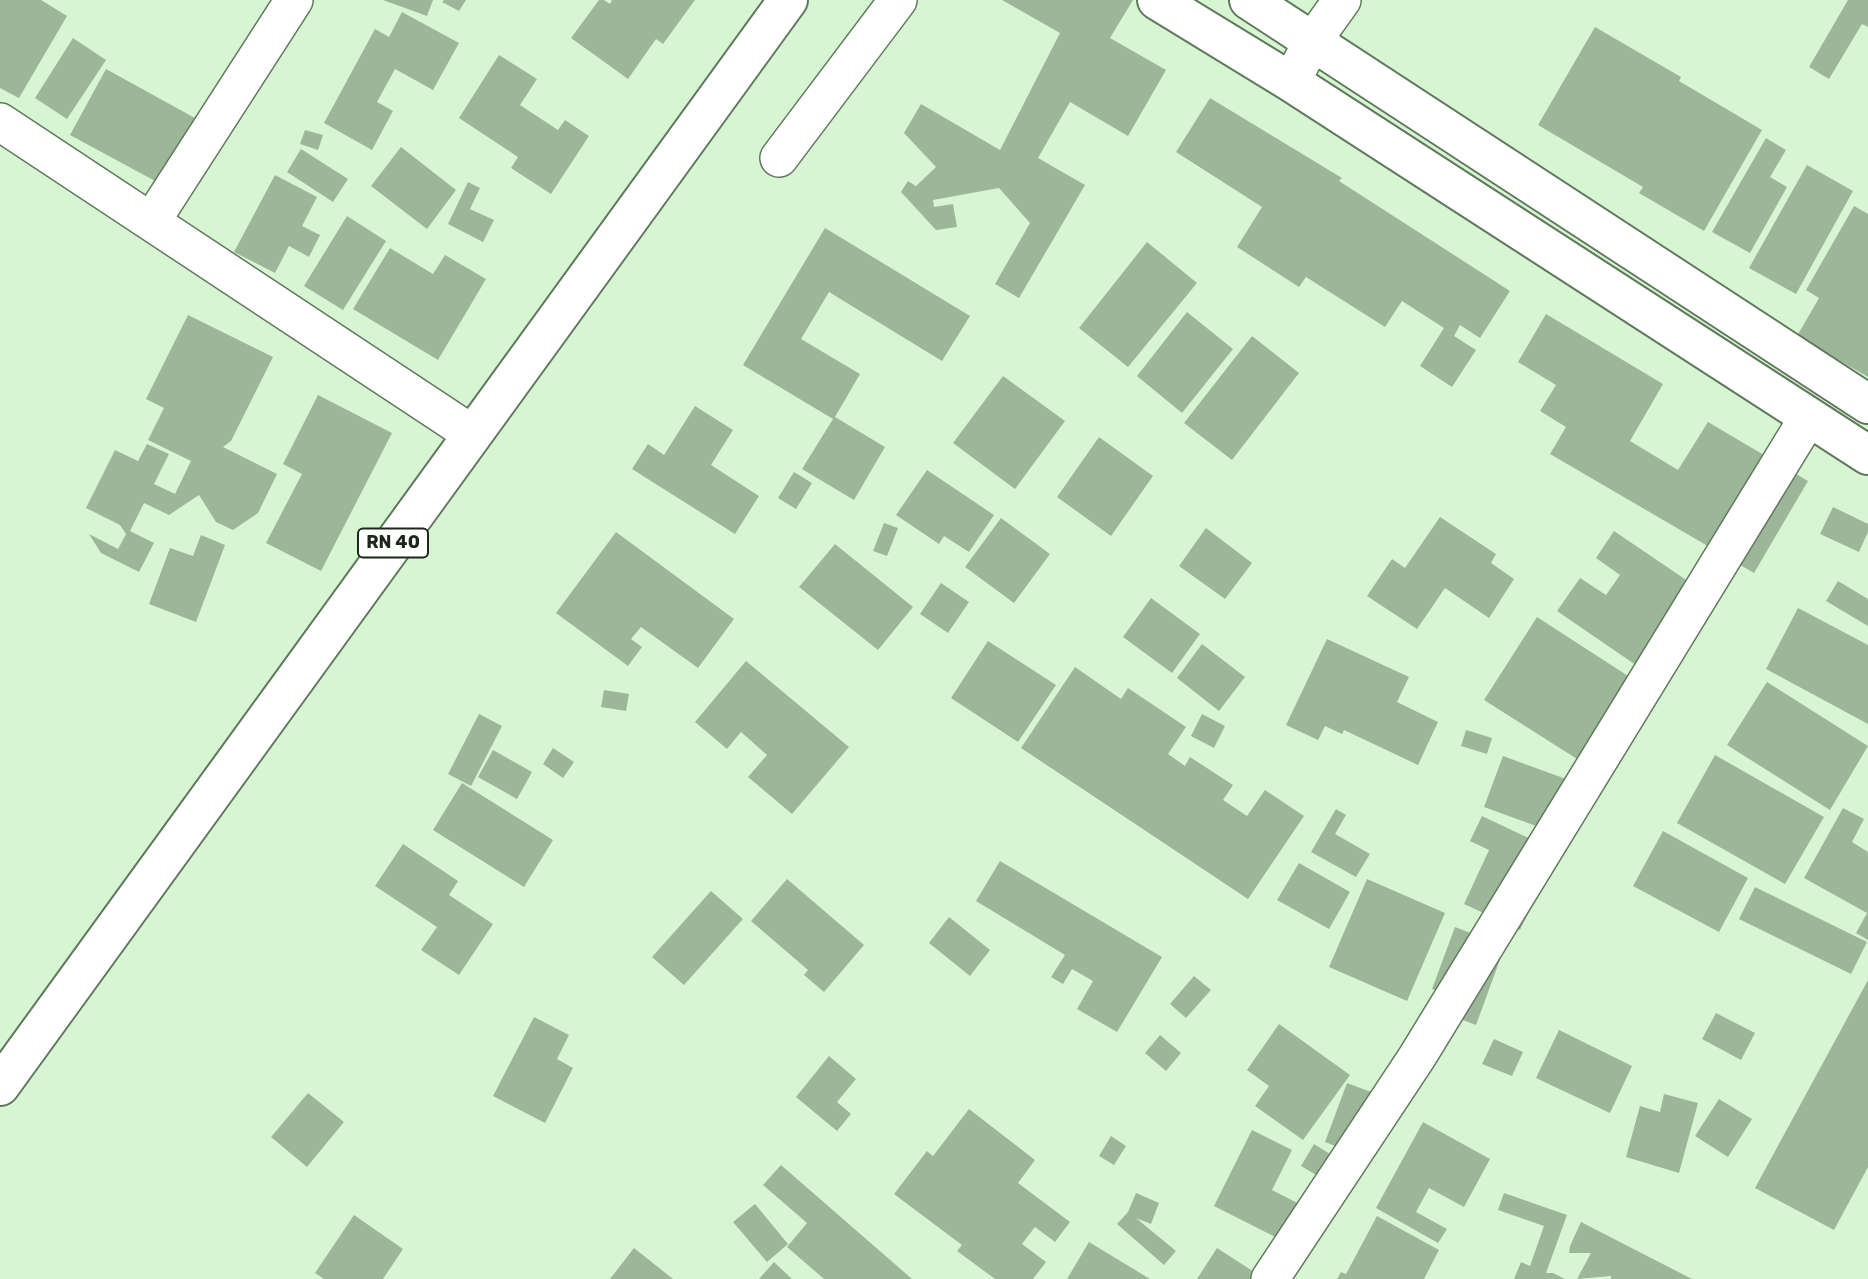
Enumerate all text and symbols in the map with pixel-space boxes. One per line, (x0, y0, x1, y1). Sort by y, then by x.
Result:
road number: RN 40 (358, 528, 428, 558)

